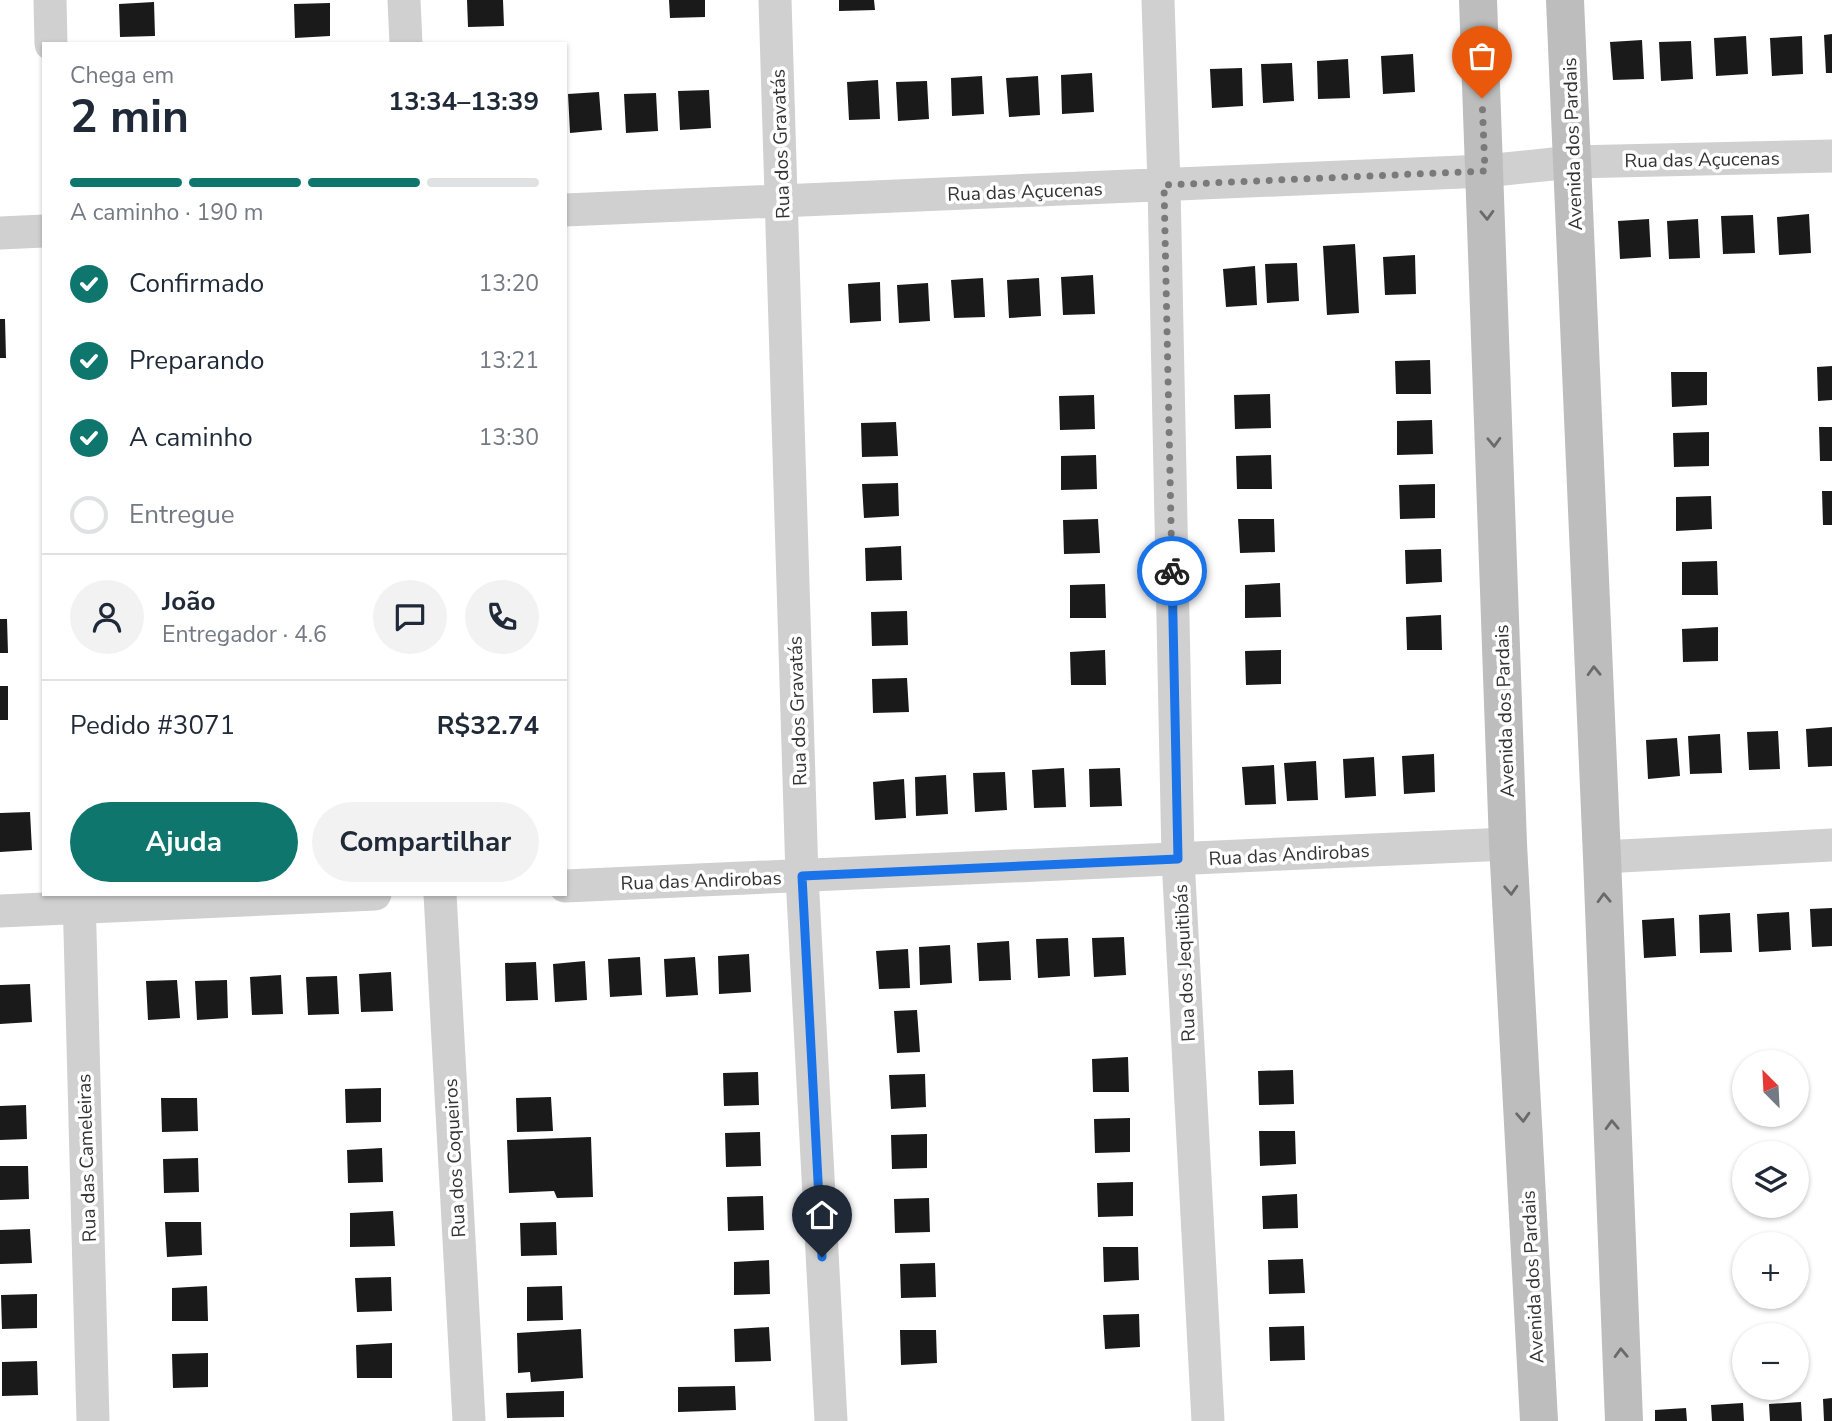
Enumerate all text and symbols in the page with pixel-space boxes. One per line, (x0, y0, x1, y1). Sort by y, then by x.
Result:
pin (1452, 26, 1512, 98)
icon: bag (1463, 37, 1501, 75)
street label: Avenida dos Pardais (1557, 57, 1589, 231)
text: Chega em (70, 60, 174, 91)
street label: Rua dos Gravatás (765, 69, 797, 219)
text: 13:34–13:39 (388, 84, 539, 119)
text: 2 min (70, 85, 189, 148)
street label: Rua das Açucenas (1624, 146, 1780, 174)
street label: Rua das Açucenas (947, 176, 1103, 208)
text: A caminho · 190 m (70, 197, 263, 228)
one-way arrow (1479, 210, 1494, 221)
icon: check (70, 265, 108, 303)
text: Confirmado (129, 266, 264, 301)
text: 13:20 (479, 268, 539, 299)
icon: check (70, 342, 108, 380)
text: Preparando (129, 343, 264, 378)
text: 13:21 (479, 345, 539, 376)
icon: check (70, 419, 108, 457)
text: A caminho (129, 420, 253, 455)
text: 13:30 (479, 422, 539, 453)
one-way arrow (1487, 437, 1502, 448)
text: Entregue (129, 497, 235, 532)
courier (1137, 536, 1207, 606)
icon: bike (1153, 552, 1191, 590)
button: person (70, 580, 144, 654)
button: chat (373, 580, 447, 654)
button: phone (465, 580, 539, 654)
text: João (162, 584, 215, 619)
text: Entregador · 4.6 (162, 619, 327, 650)
street label: Avenida dos Pardais (1489, 624, 1521, 798)
street label: Rua dos Gravatás (782, 636, 814, 786)
one-way arrow (1587, 665, 1602, 676)
text: Pedido #3071 (70, 708, 235, 743)
text: R$32.74 (437, 708, 539, 743)
button: Ajuda (70, 802, 298, 882)
button: Compartilhar (312, 802, 539, 882)
street label: Rua das Andirobas (1208, 838, 1370, 872)
street label: Rua das Andirobas (620, 865, 782, 897)
street label: Rua dos Jequitibás (1168, 884, 1202, 1042)
one-way arrow (1503, 885, 1518, 896)
one-way arrow (1596, 892, 1611, 903)
north arrow (1732, 1050, 1810, 1127)
map controls (1732, 1050, 1809, 1400)
street label: Rua das Cameleiras (71, 1073, 103, 1243)
street label: Rua dos Coqueiros (438, 1078, 472, 1238)
one-way arrow (1515, 1112, 1530, 1123)
one-way arrow (1605, 1120, 1620, 1131)
button: layers (1732, 1141, 1809, 1218)
pin (792, 1185, 852, 1257)
street label: Avenida dos Pardais (1515, 1190, 1551, 1364)
icon: home (803, 1196, 841, 1234)
button: + (1732, 1232, 1809, 1309)
button: − (1732, 1323, 1809, 1400)
one-way arrow (1613, 1347, 1629, 1358)

